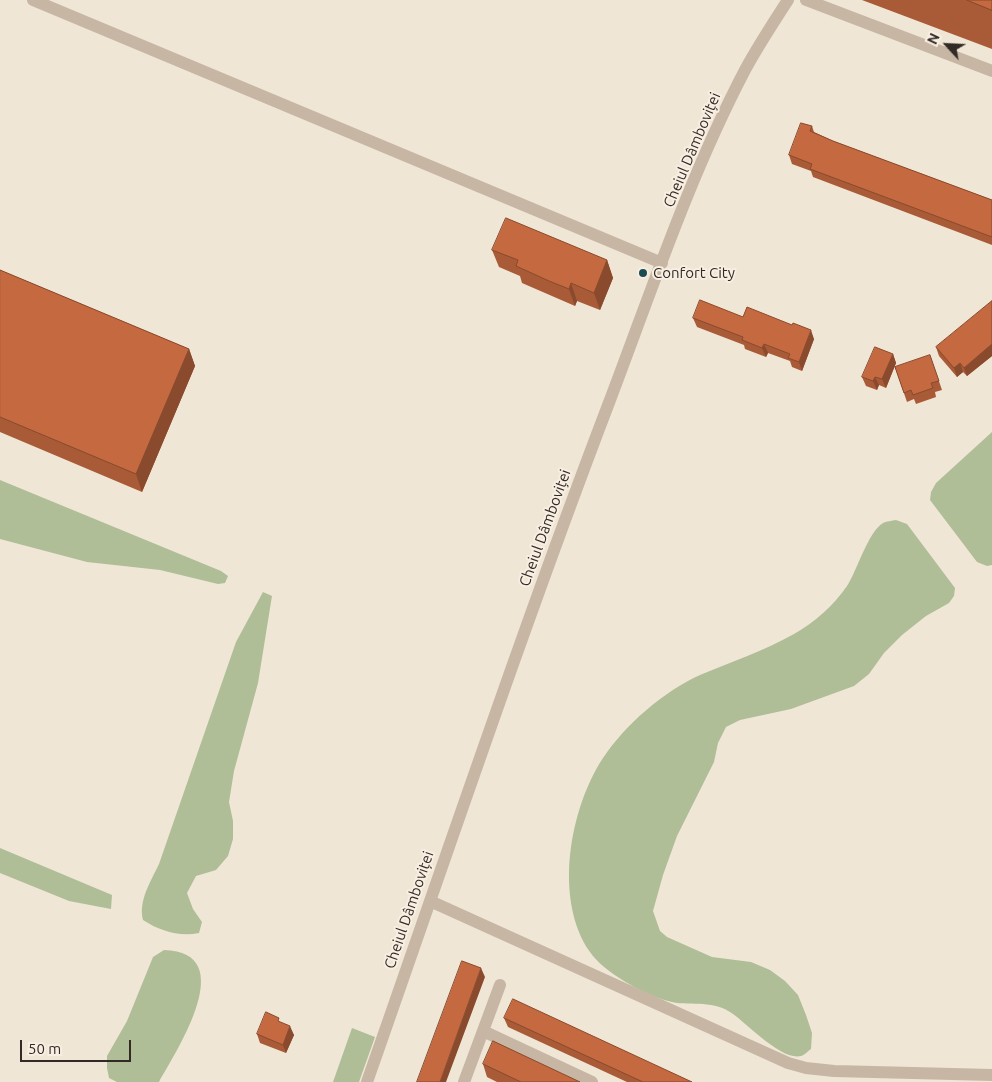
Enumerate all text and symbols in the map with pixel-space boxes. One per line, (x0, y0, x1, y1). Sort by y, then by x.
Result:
north arrow (922, 20, 972, 70)
text: N (924, 31, 943, 47)
street label: Cheiul Dâmboviței (660, 90, 724, 210)
place label: Confort City (653, 264, 735, 282)
marker: Confort City (637, 267, 649, 279)
street label: Cheiul Dâmboviței (515, 467, 575, 589)
street label: Cheiul Dâmboviței (380, 849, 438, 971)
scale bar (22, 1030, 134, 1062)
text: 50 m (28, 1040, 61, 1057)

